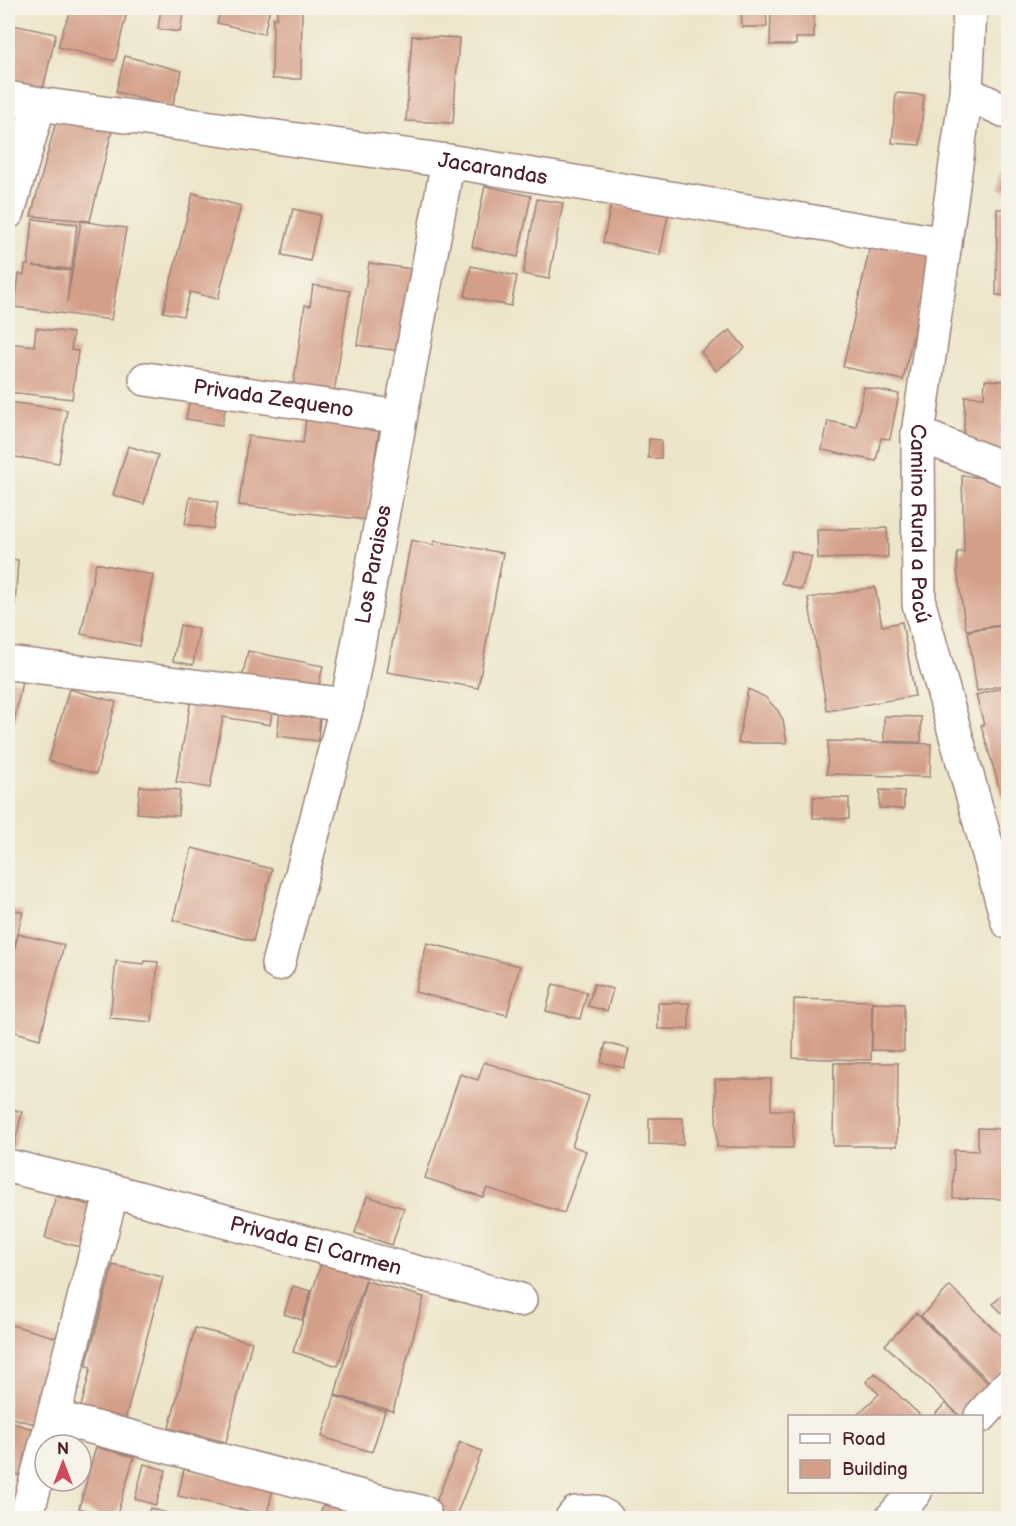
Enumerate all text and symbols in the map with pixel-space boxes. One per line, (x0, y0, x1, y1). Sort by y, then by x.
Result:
street label: Jacarandas (436, 148, 549, 190)
street label: Privada Zequeno (192, 374, 355, 423)
street label: Camino Rural a Pacú (904, 422, 936, 626)
street label: Los Paraisos (350, 503, 397, 626)
street label: Privada El Carmen (227, 1211, 404, 1281)
legend (788, 1415, 983, 1493)
text: Road (842, 1429, 886, 1450)
north arrow (33, 1433, 93, 1493)
text: N (57, 1440, 69, 1459)
text: Building (842, 1459, 908, 1480)

